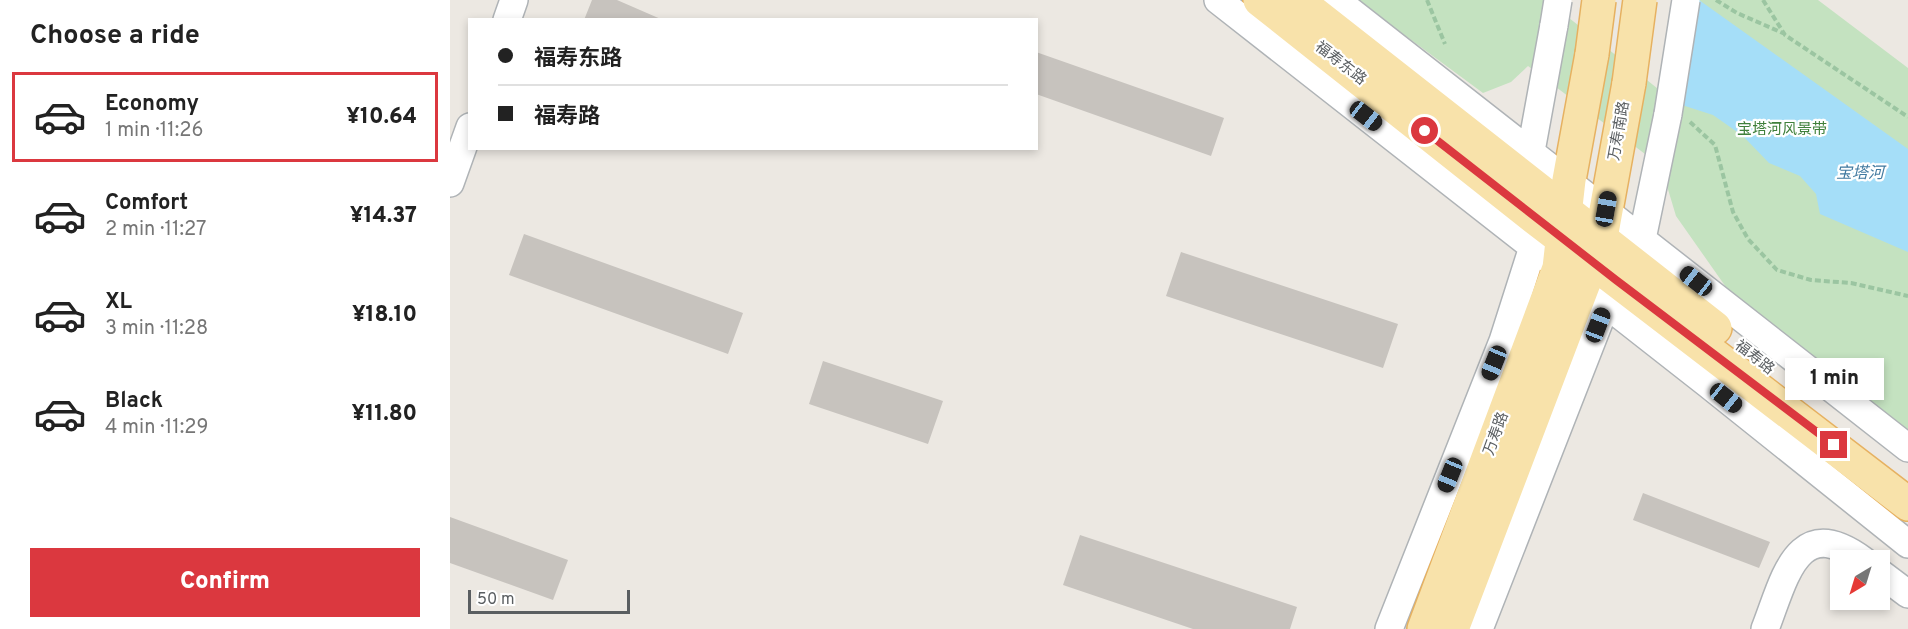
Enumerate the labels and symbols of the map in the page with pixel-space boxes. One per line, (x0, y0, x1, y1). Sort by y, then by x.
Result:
street label: 福寿东路 (1311, 38, 1369, 90)
car (1346, 98, 1386, 134)
street label: 万寿南路 (1605, 100, 1635, 162)
route start (1411, 117, 1438, 144)
park label: 宝塔河风景带 (1737, 121, 1827, 140)
water label: 宝塔河 (1836, 164, 1887, 184)
car (1594, 190, 1618, 228)
car (1676, 263, 1716, 299)
car (1583, 305, 1613, 345)
street label: 福寿路 (1730, 337, 1778, 379)
car (1479, 343, 1509, 383)
callout: 1 min (1784, 358, 1884, 400)
car (1706, 380, 1746, 416)
street label: 万寿路 (1480, 410, 1514, 458)
route end (1820, 431, 1847, 458)
car (1435, 455, 1465, 495)
north arrow (1830, 550, 1890, 610)
scale bar (468, 587, 630, 614)

